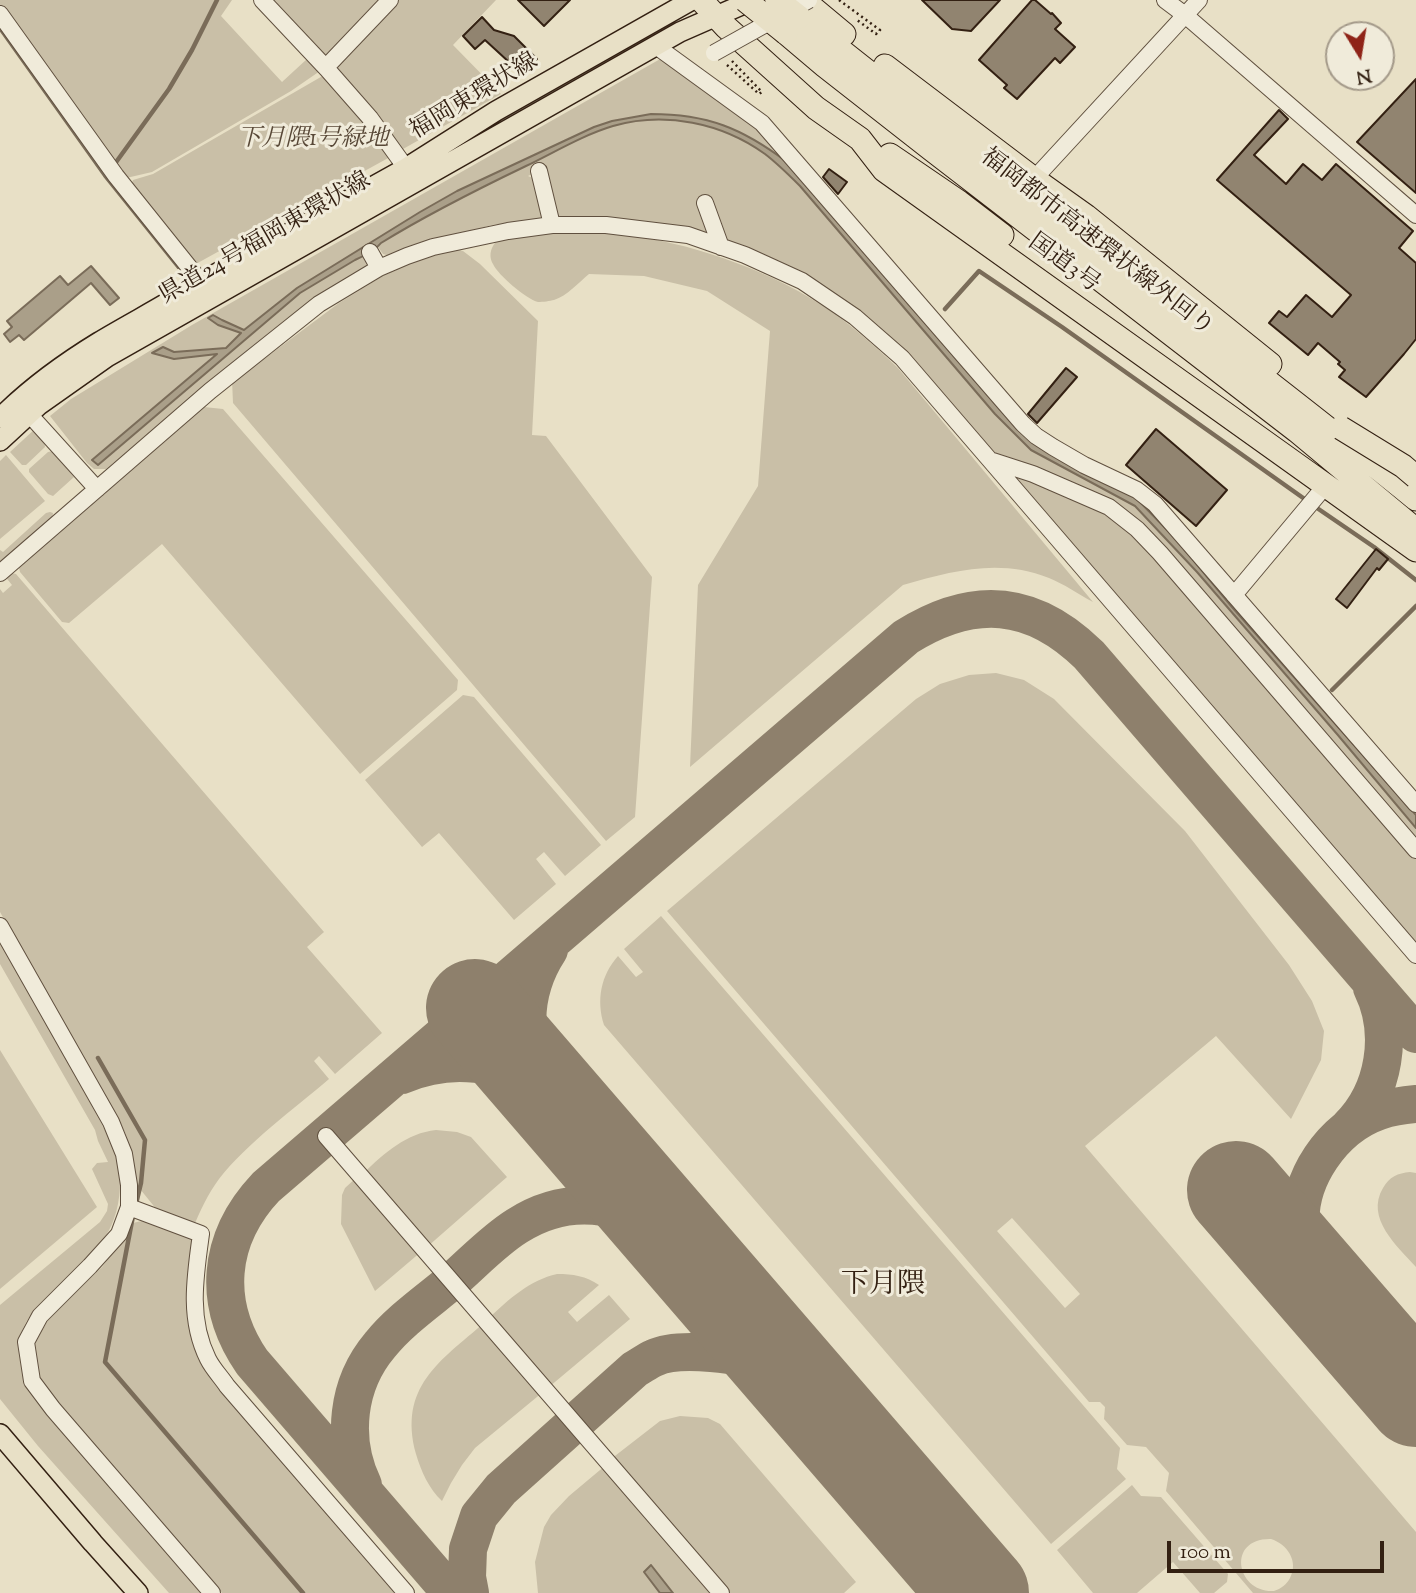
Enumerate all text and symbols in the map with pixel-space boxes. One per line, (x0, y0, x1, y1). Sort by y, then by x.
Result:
north arrow (1325, 21, 1395, 91)
street label: 福岡東環状線 (406, 49, 544, 147)
text: N (1354, 60, 1374, 90)
park label: 下月隈1号緑地 (237, 127, 389, 155)
street label: 福岡都市高速環状線外回り (974, 144, 1218, 344)
street label: 県道24号福岡東環状線 (155, 168, 377, 312)
street label: 国道3号 (1021, 229, 1105, 301)
district label: 下月隈 (841, 1270, 925, 1304)
scale bar (1171, 1526, 1388, 1570)
text: 100 m (1180, 1538, 1231, 1568)

